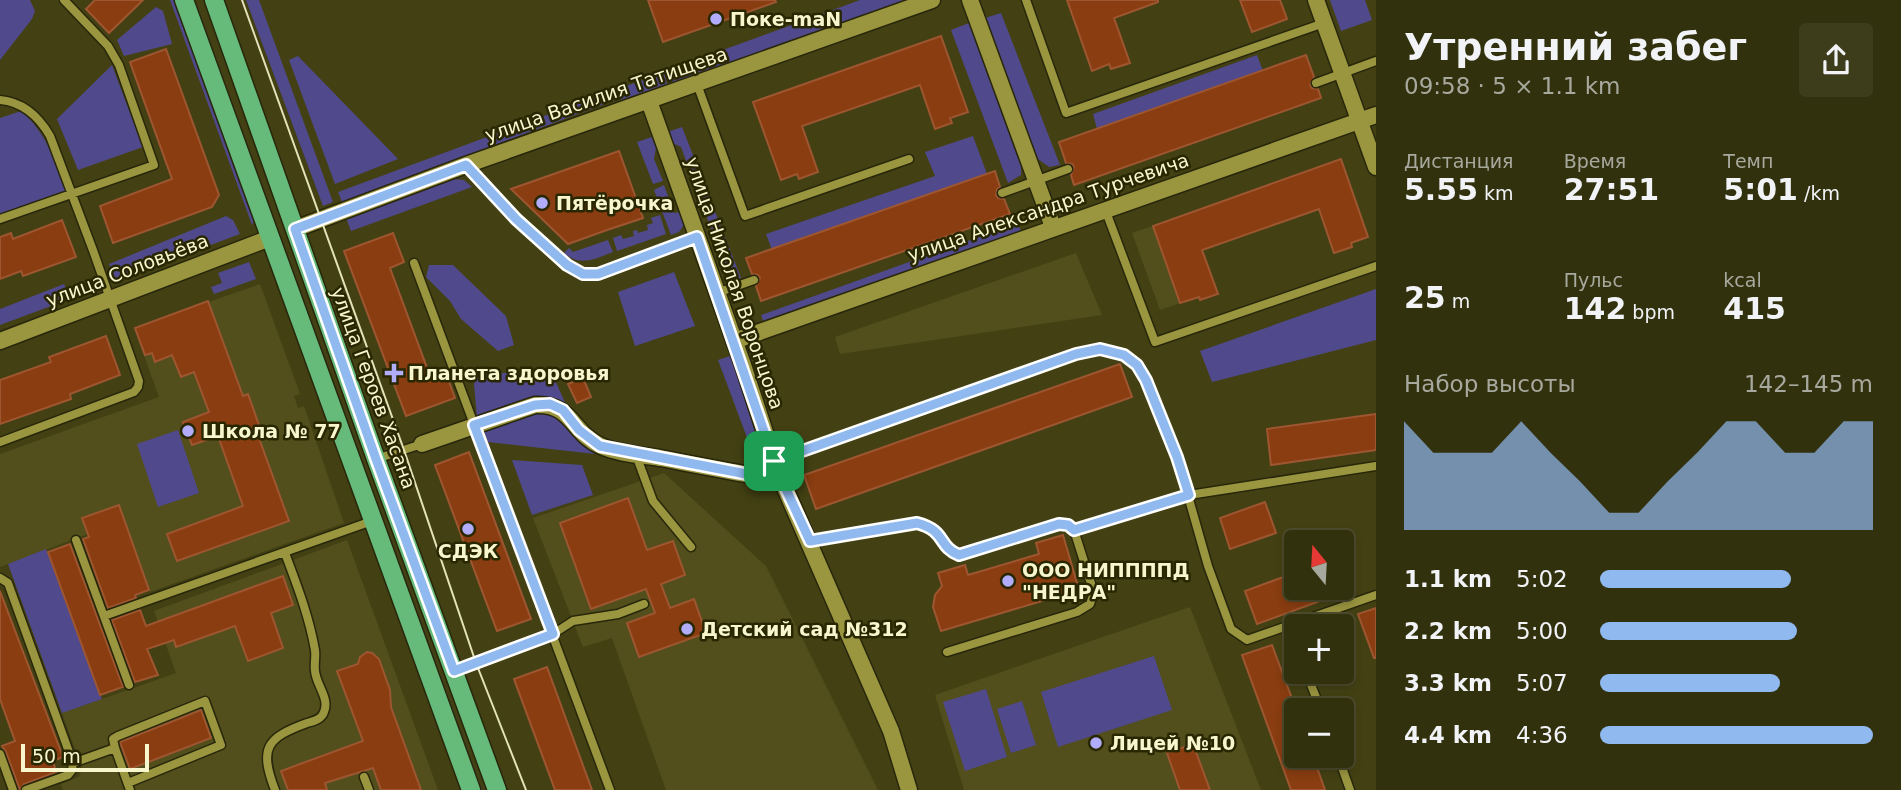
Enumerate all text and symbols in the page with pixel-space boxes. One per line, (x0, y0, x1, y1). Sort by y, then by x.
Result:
place label: Поке-maN (730, 8, 841, 30)
marker: Поке-maN (708, 11, 724, 27)
button: share (1799, 23, 1873, 97)
text: Утренний забег (1404, 25, 1747, 69)
street label: улица Василия Татищева (482, 42, 730, 146)
text: 09:58 · 5 × 1.1 km (1404, 73, 1620, 99)
street label: улица Александра Турчевича (904, 148, 1192, 266)
text: Дистанция (1404, 150, 1513, 172)
text: Время (1564, 150, 1626, 172)
text: Темп (1723, 150, 1773, 172)
street label: улица Николая Воронцова (681, 154, 789, 412)
text: 5.55 (1404, 172, 1478, 207)
text: 27:51 (1564, 172, 1659, 207)
text: 5:01 (1723, 172, 1798, 207)
text: km (1478, 182, 1514, 204)
text: /km (1798, 182, 1840, 204)
place label: Пятёрочка (556, 192, 673, 214)
marker: Пятёрочка (534, 195, 550, 211)
street label: улица Соловьёва (43, 229, 211, 311)
text: Пульс (1564, 269, 1623, 291)
text: kcal (1723, 269, 1762, 291)
text: 25 (1404, 280, 1446, 315)
street label: улица Героев Хасана (327, 284, 421, 492)
text: m (1446, 290, 1470, 312)
text: 142 (1564, 291, 1626, 326)
text: 415 (1723, 291, 1786, 326)
text: bpm (1626, 301, 1675, 323)
place label: Планета здоровья (408, 362, 609, 384)
marker: Планета здоровья (386, 365, 402, 381)
text: Набор высоты (1404, 371, 1576, 397)
text: 142–145 m (1744, 371, 1873, 397)
place label: Школа № 77 (202, 420, 341, 442)
marker: Школа № 77 (180, 423, 196, 439)
pin (744, 431, 804, 491)
icon: arrive (755, 442, 793, 480)
marker: СДЭК (460, 521, 476, 537)
north arrow (1284, 530, 1354, 600)
map controls (1284, 530, 1354, 768)
place label: СДЭК (438, 540, 499, 562)
place label: ООО НИППППД "НЕДРА" (1022, 559, 1189, 603)
text: 1.1 km (1404, 566, 1492, 592)
text: 5:02 (1516, 566, 1568, 592)
marker: ООО НИППППД "НЕДРА" (1000, 573, 1016, 589)
button: + (1284, 614, 1354, 684)
place label: Детский сад №312 (701, 618, 908, 640)
text: 2.2 km (1404, 618, 1492, 644)
text: 5:00 (1516, 618, 1568, 644)
marker: Детский сад №312 (679, 621, 695, 637)
text: 3.3 km (1404, 670, 1492, 696)
text: 5:07 (1516, 670, 1568, 696)
button: − (1284, 698, 1354, 768)
text: 4.4 km (1404, 722, 1492, 748)
text: 4:36 (1516, 722, 1568, 748)
place label: Лицей №10 (1110, 732, 1235, 754)
marker: Лицей №10 (1088, 735, 1104, 751)
scale bar (21, 741, 149, 773)
text: 50 m (32, 745, 81, 767)

